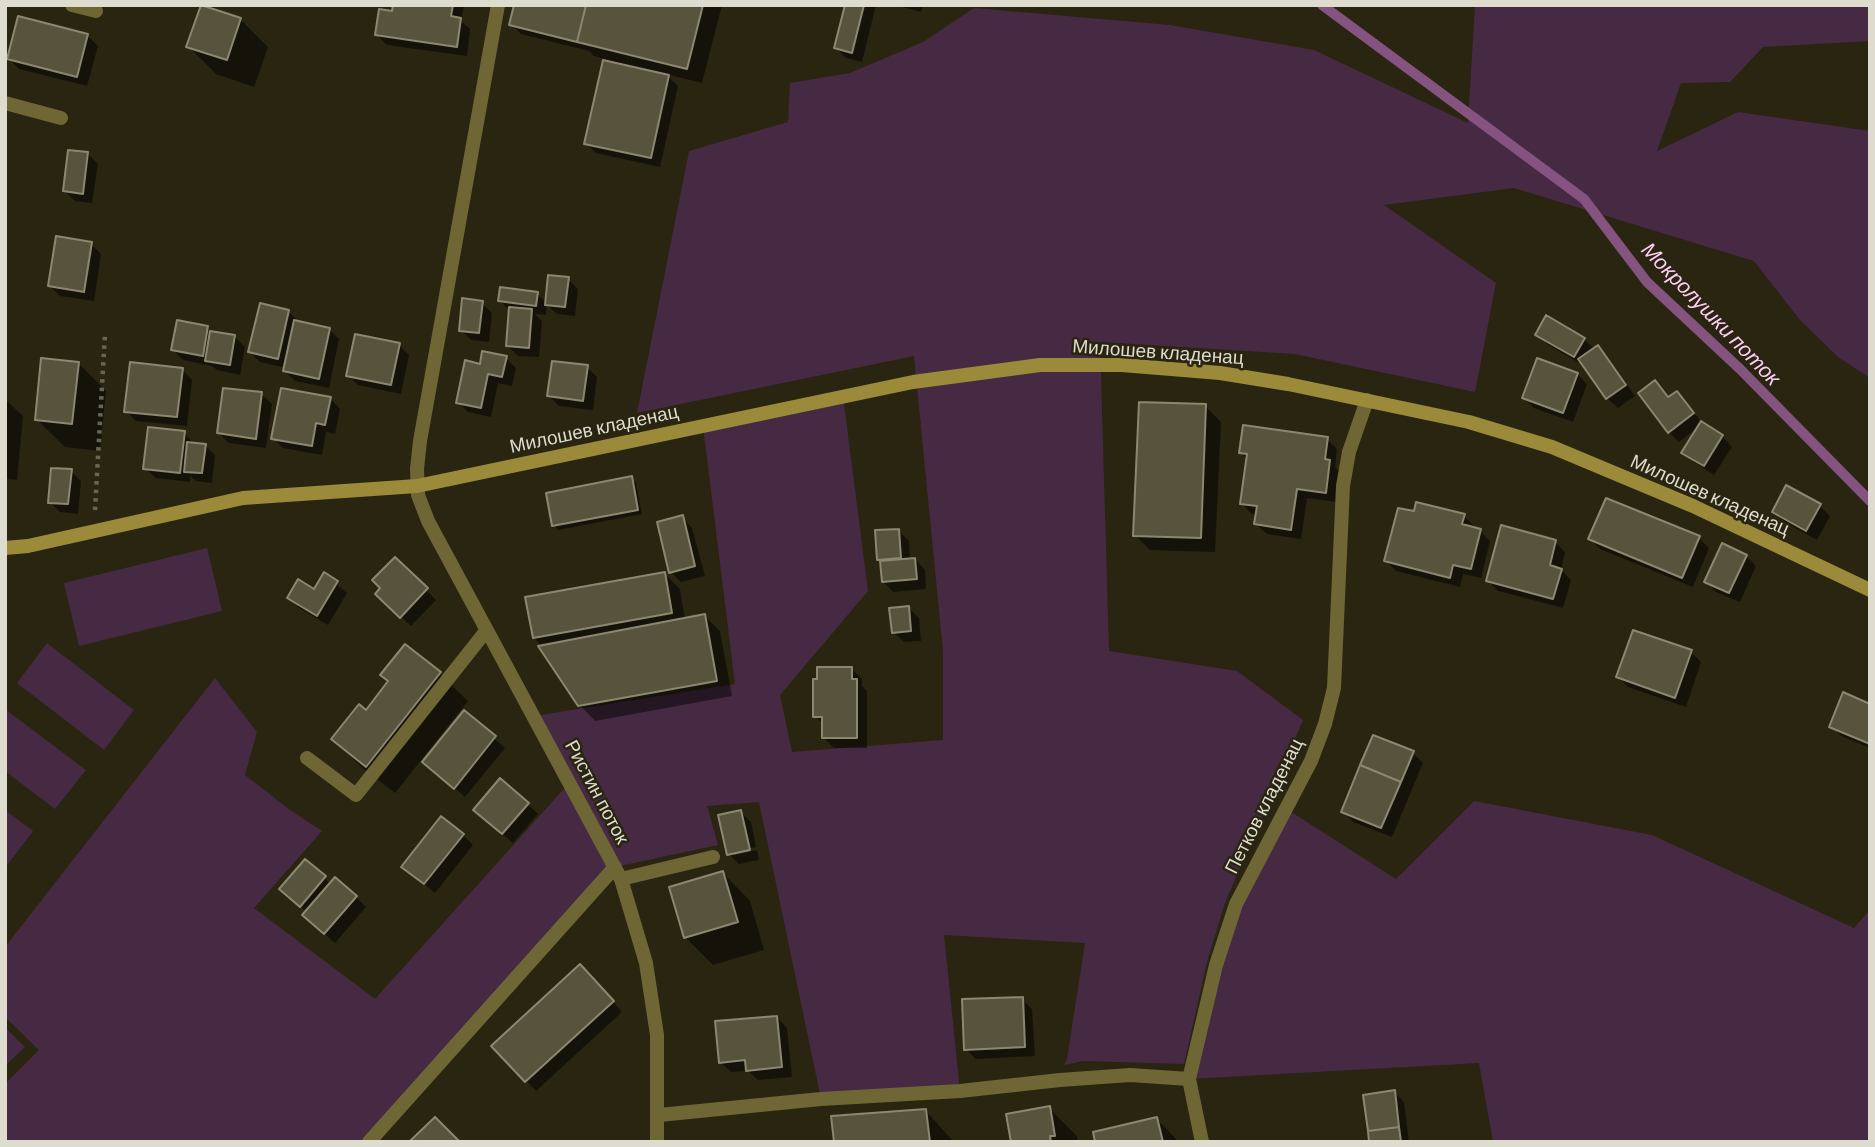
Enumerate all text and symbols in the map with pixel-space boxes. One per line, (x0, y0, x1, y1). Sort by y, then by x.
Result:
water label: Мокролушки поток (1636, 237, 1786, 391)
street label: Милошев кладенац (1072, 335, 1244, 369)
street label: Милошев кладенац (508, 400, 680, 458)
street label: Милошев кладенац (1627, 450, 1793, 540)
street label: Петков кладенац (1220, 734, 1308, 878)
street label: Ристин поток (560, 736, 634, 848)

